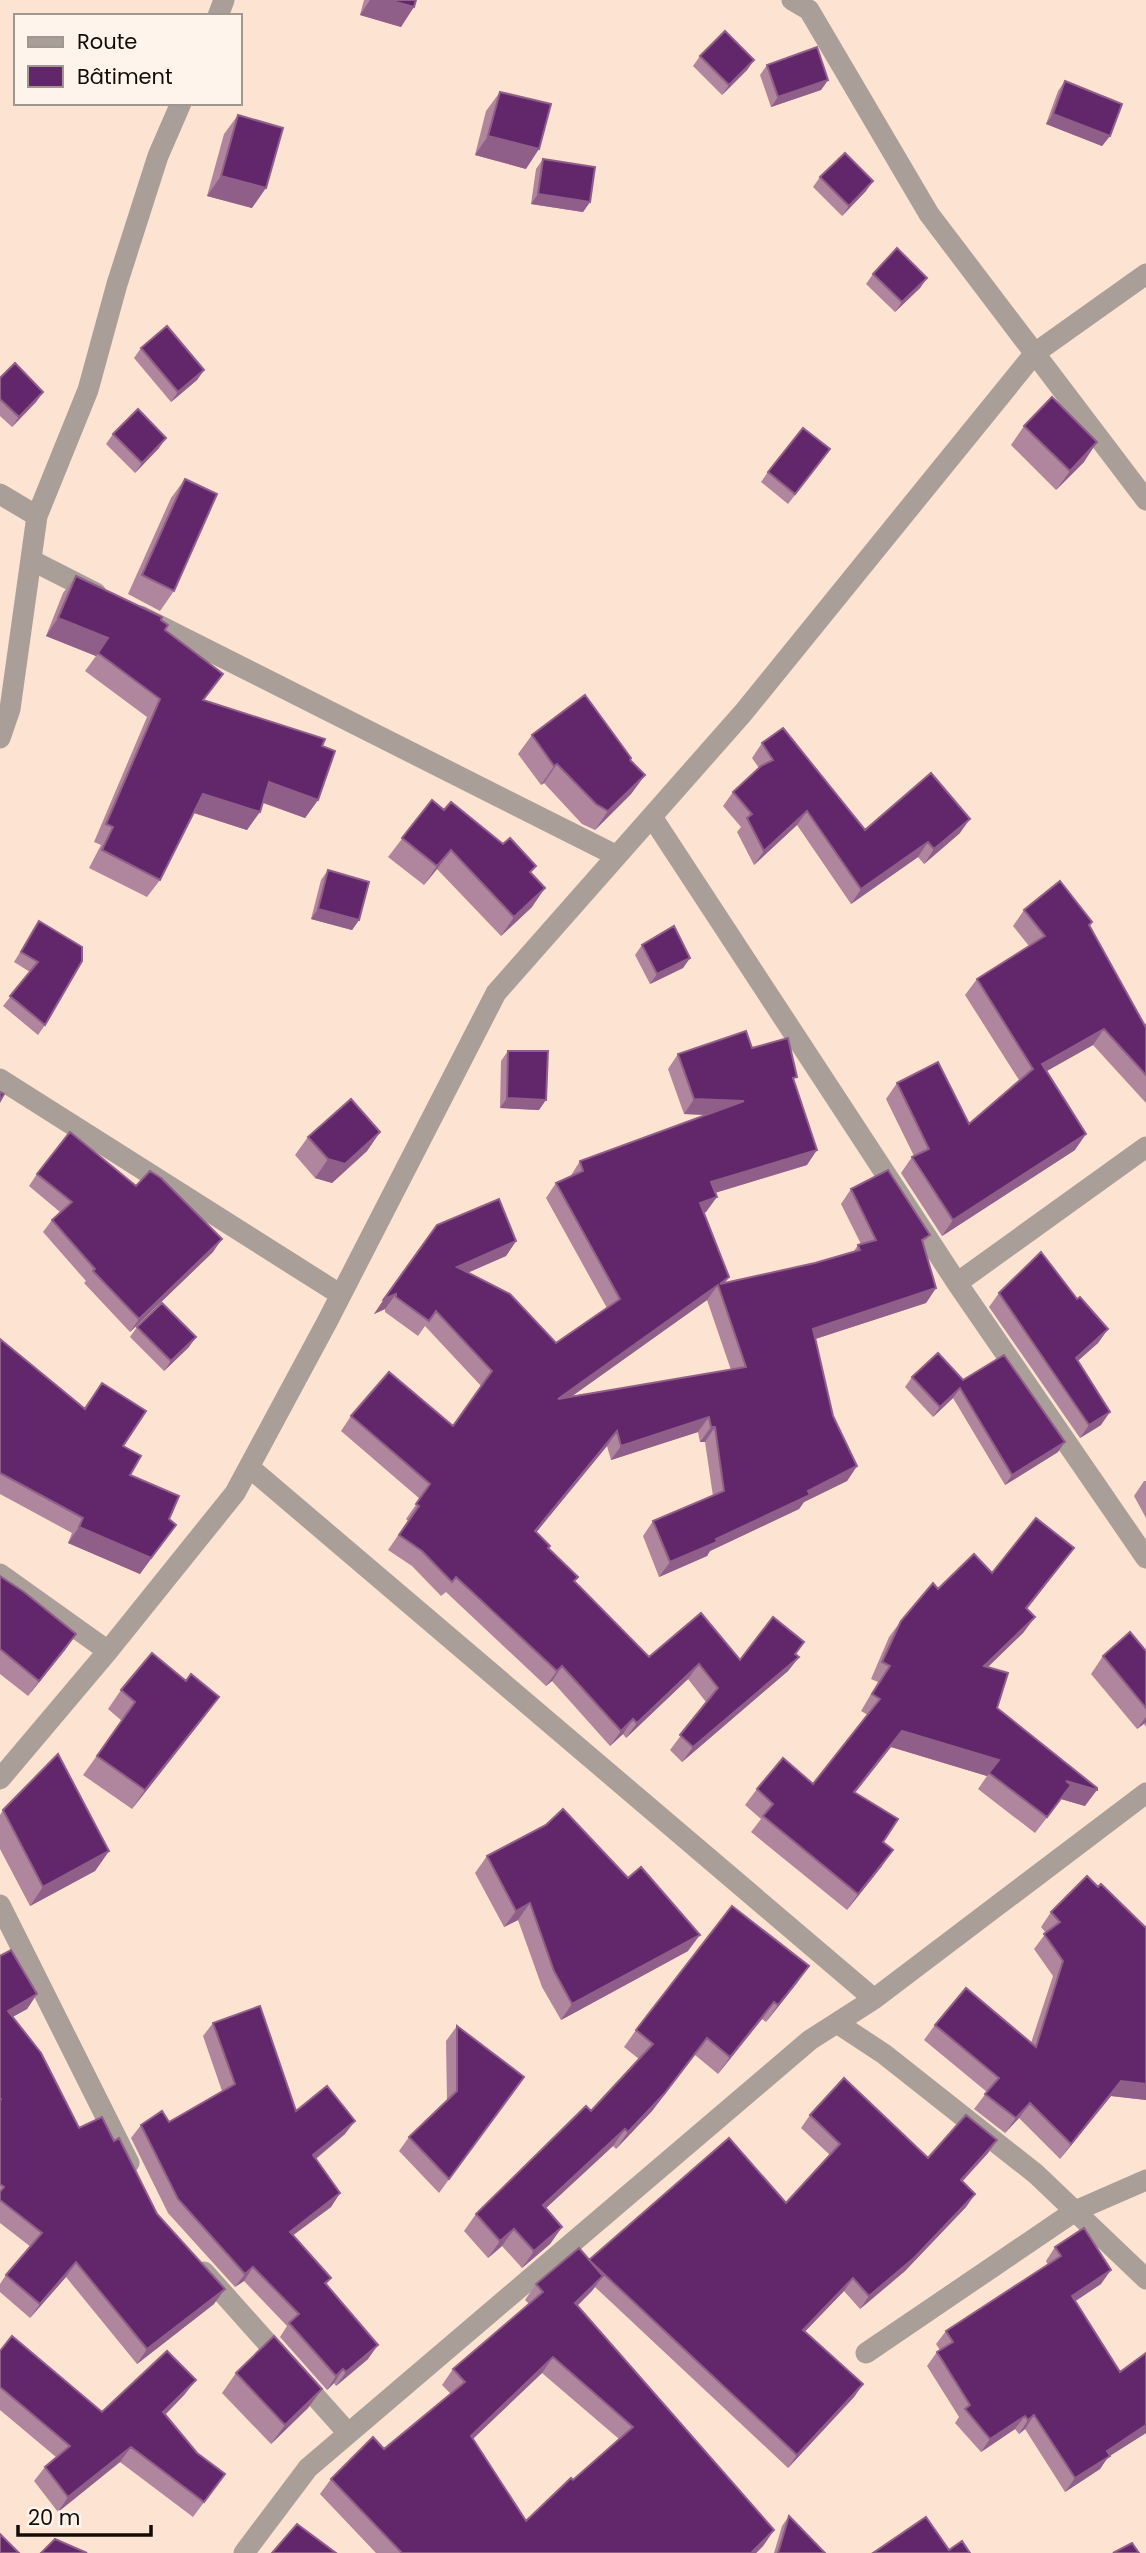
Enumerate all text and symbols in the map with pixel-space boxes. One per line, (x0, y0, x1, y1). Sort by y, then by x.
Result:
legend (14, 14, 242, 105)
text: Route (77, 27, 137, 56)
text: Bâtiment (77, 62, 173, 91)
scale bar (18, 2494, 150, 2538)
text: 20 m (28, 2503, 81, 2532)

